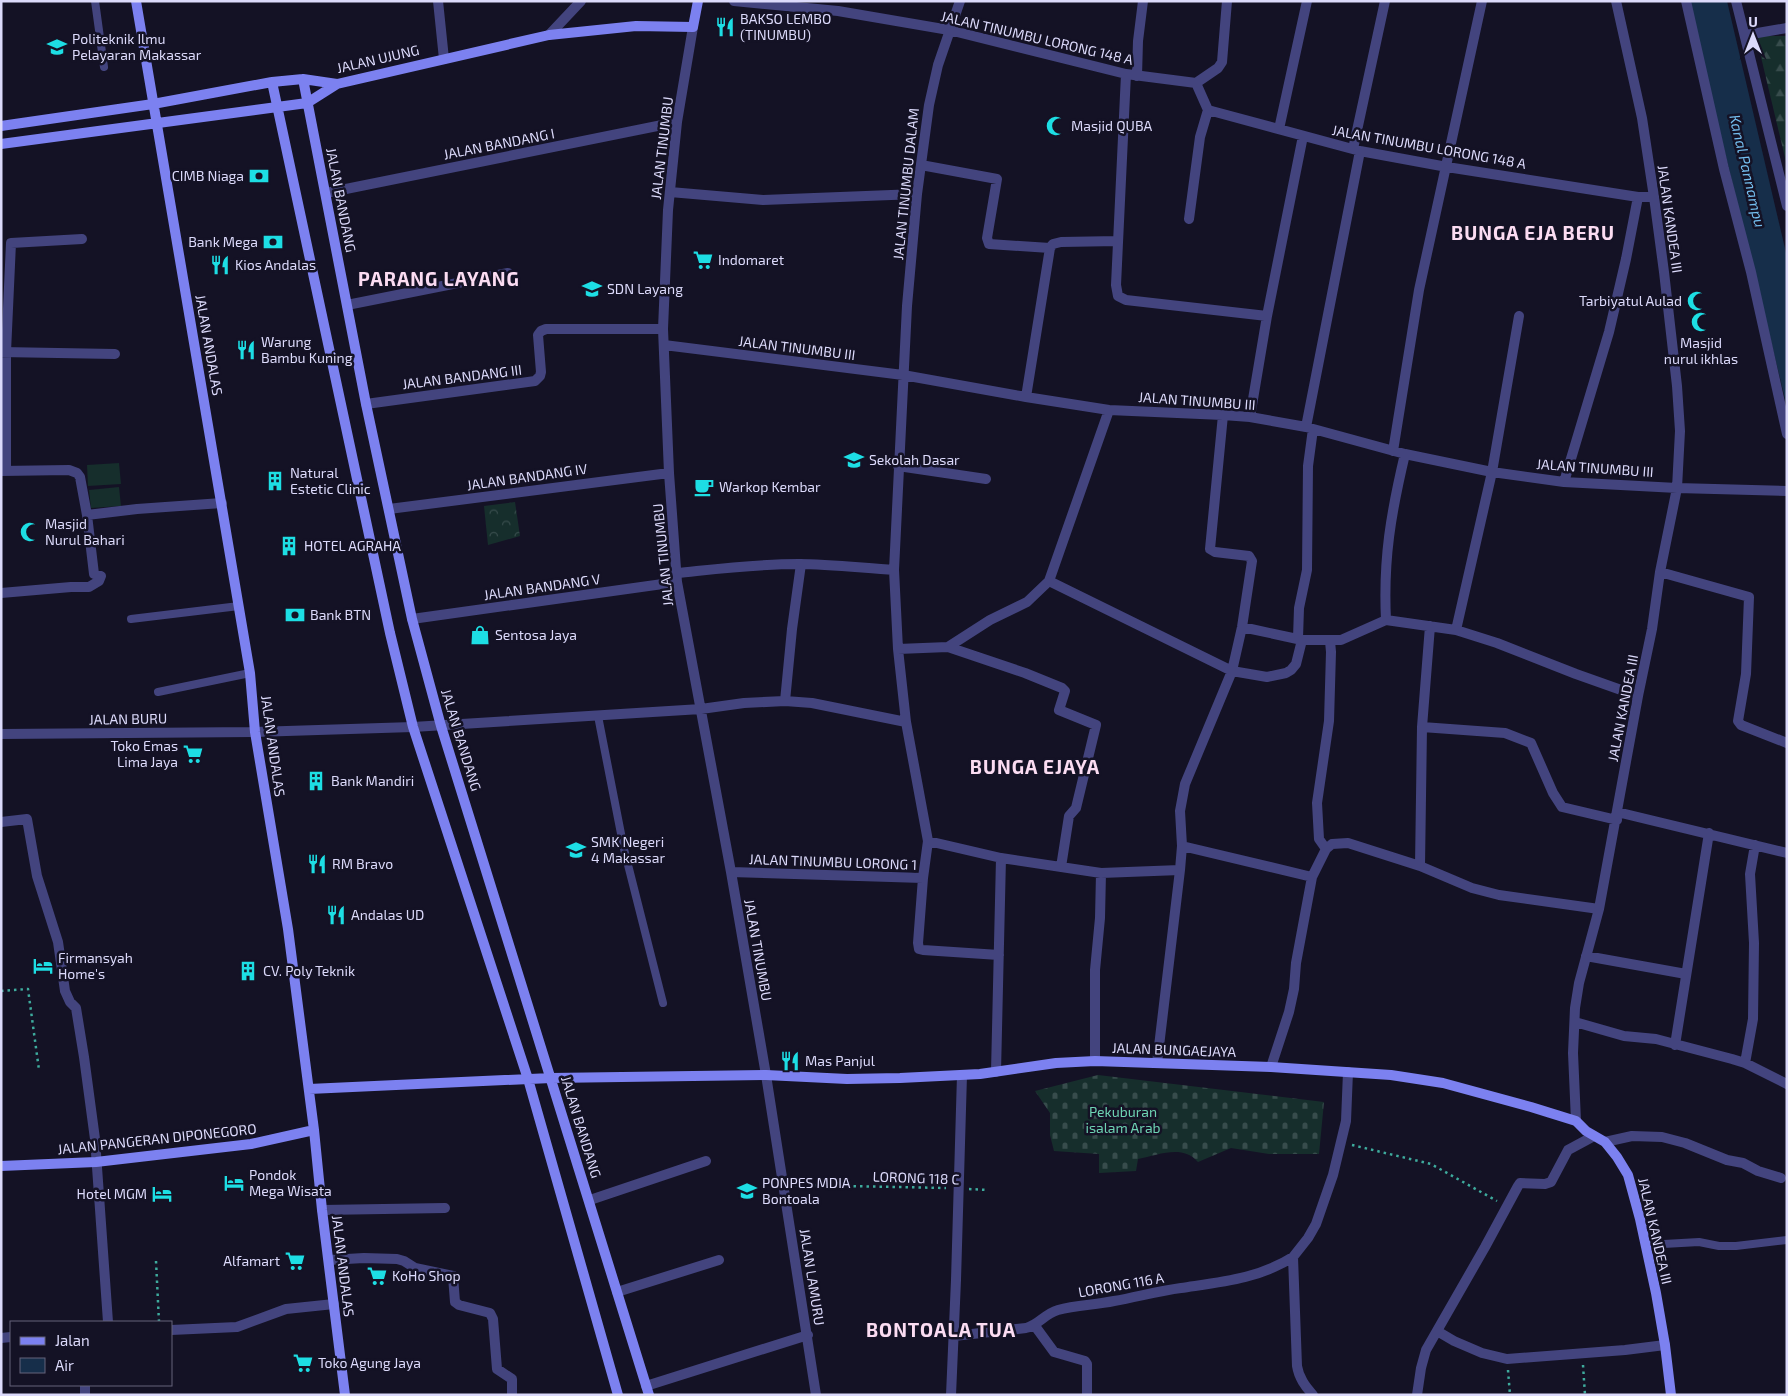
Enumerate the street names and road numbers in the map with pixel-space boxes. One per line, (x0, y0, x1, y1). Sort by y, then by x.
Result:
street label: JALAN TINUMBU LORONG 148 A (939, 7, 1135, 68)
street label: JALAN UJUNG (335, 41, 421, 76)
street label: JALAN TINUMBU (647, 96, 676, 200)
street label: JALAN TINUMBU DALAM (889, 107, 922, 261)
street label: JALAN TINUMBU LORONG 148 A (1331, 121, 1528, 172)
street label: JALAN BANDANG I (442, 124, 556, 163)
street label: JALAN BANDANG (323, 146, 360, 254)
street label: JALAN KANDEA III (1655, 164, 1686, 274)
street label: JALAN ANDALAS (192, 293, 227, 397)
street label: JALAN TINUMBU III (738, 332, 856, 363)
street label: JALAN BANDANG III (401, 361, 523, 392)
street label: JALAN TINUMBU III (1138, 388, 1256, 413)
street label: JALAN TINUMBU III (1536, 455, 1654, 480)
street label: JALAN BANDANG IV (466, 460, 589, 493)
street label: JALAN TINUMBU (649, 503, 676, 607)
street label: JALAN BANDANG V (483, 570, 602, 603)
street label: JALAN KANDEA III (1604, 653, 1641, 763)
street label: JALAN BANDANG (438, 687, 485, 793)
street label: JALAN ANDALAS (258, 694, 289, 798)
street label: JALAN BURU (89, 709, 167, 728)
street label: JALAN TINUMBU LORONG 1 (749, 850, 917, 873)
street label: JALAN TINUMBU (741, 898, 776, 1002)
street label: JALAN BUNGAEJAYA (1112, 1039, 1237, 1060)
street label: JALAN BANDANG (558, 1074, 605, 1180)
street label: JALAN PANGERAN DIPONEGORO (57, 1120, 257, 1157)
street label: LORONG 118 C (872, 1167, 960, 1188)
street label: JALAN KANDEA III (1635, 1176, 1676, 1286)
street label: JALAN ANDALAS (329, 1214, 358, 1318)
street label: JALAN LAMURU (796, 1227, 829, 1327)
street label: LORONG 116 A (1077, 1269, 1165, 1300)

